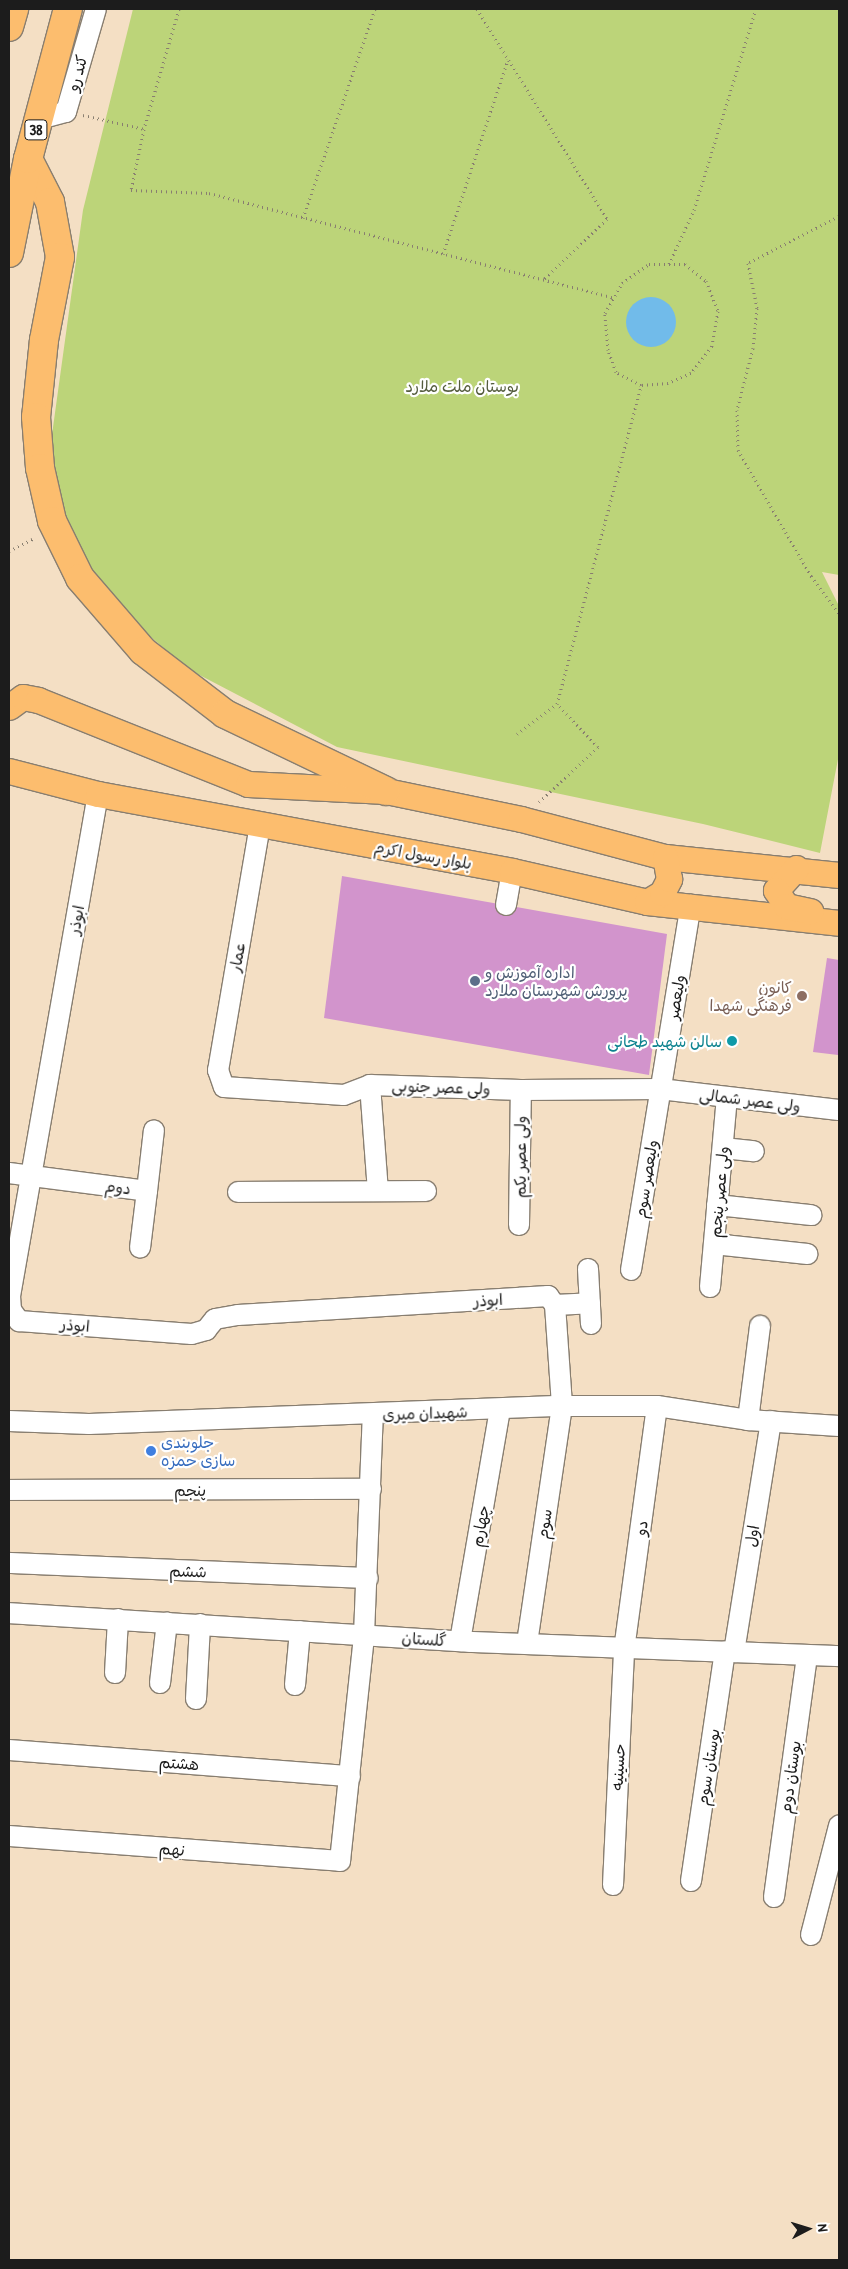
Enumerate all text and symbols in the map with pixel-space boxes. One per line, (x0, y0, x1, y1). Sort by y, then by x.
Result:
street label: کند رو (63, 53, 91, 93)
road number: 38 (24, 118, 48, 142)
park label: بوستان ملت ملارد (405, 376, 519, 396)
street label: بلوار رسول اکرم (373, 837, 473, 873)
street label: ابوذر (64, 904, 88, 936)
street label: عمار (225, 940, 249, 974)
place label: اداره آموزش و پرورش شهرستان ملارد (485, 962, 628, 1000)
street label: ولیعصر (663, 973, 689, 1021)
marker: اداره آموزش و پرورش شهرستان ملارد (469, 975, 481, 987)
place label: کانون فرهنگی شهدا (709, 977, 792, 1015)
marker: کانون فرهنگی شهدا (796, 990, 808, 1002)
place label: سالن شهید طحانی (607, 1031, 722, 1051)
marker: سالن شهید طحانی (726, 1035, 738, 1047)
street label: ولی عصر جنوبی (391, 1076, 491, 1098)
street label: ولی عصر شمالی (698, 1084, 802, 1116)
street label: ولی عصر یکم (510, 1116, 530, 1198)
street label: ولیعصر سوم (630, 1138, 662, 1220)
street label: ولی عصر پنجم (705, 1145, 733, 1239)
street label: دوم (104, 1176, 132, 1198)
street label: ابوذر (473, 1289, 503, 1311)
street label: ابوذر (60, 1314, 90, 1336)
street label: شهیدان میری (382, 1402, 468, 1424)
place label: جلوبندی سازی حمزه (161, 1432, 235, 1470)
marker: جلوبندی سازی حمزه (145, 1445, 157, 1457)
street label: پنجم (174, 1480, 206, 1500)
street label: چهارم (467, 1504, 493, 1548)
street label: سوم (532, 1508, 556, 1540)
street label: دو (630, 1519, 652, 1537)
street label: اول (741, 1524, 763, 1548)
street label: ششم (169, 1561, 207, 1581)
street label: گلستان (401, 1628, 447, 1650)
street label: بوستان سوم (692, 1727, 724, 1807)
street label: بوستان دوم (775, 1739, 805, 1815)
street label: حسینیه (607, 1743, 629, 1791)
street label: هشتم (158, 1752, 200, 1774)
street label: نهم (158, 1838, 186, 1860)
north arrow (783, 2204, 833, 2254)
text: N (814, 2223, 833, 2232)

